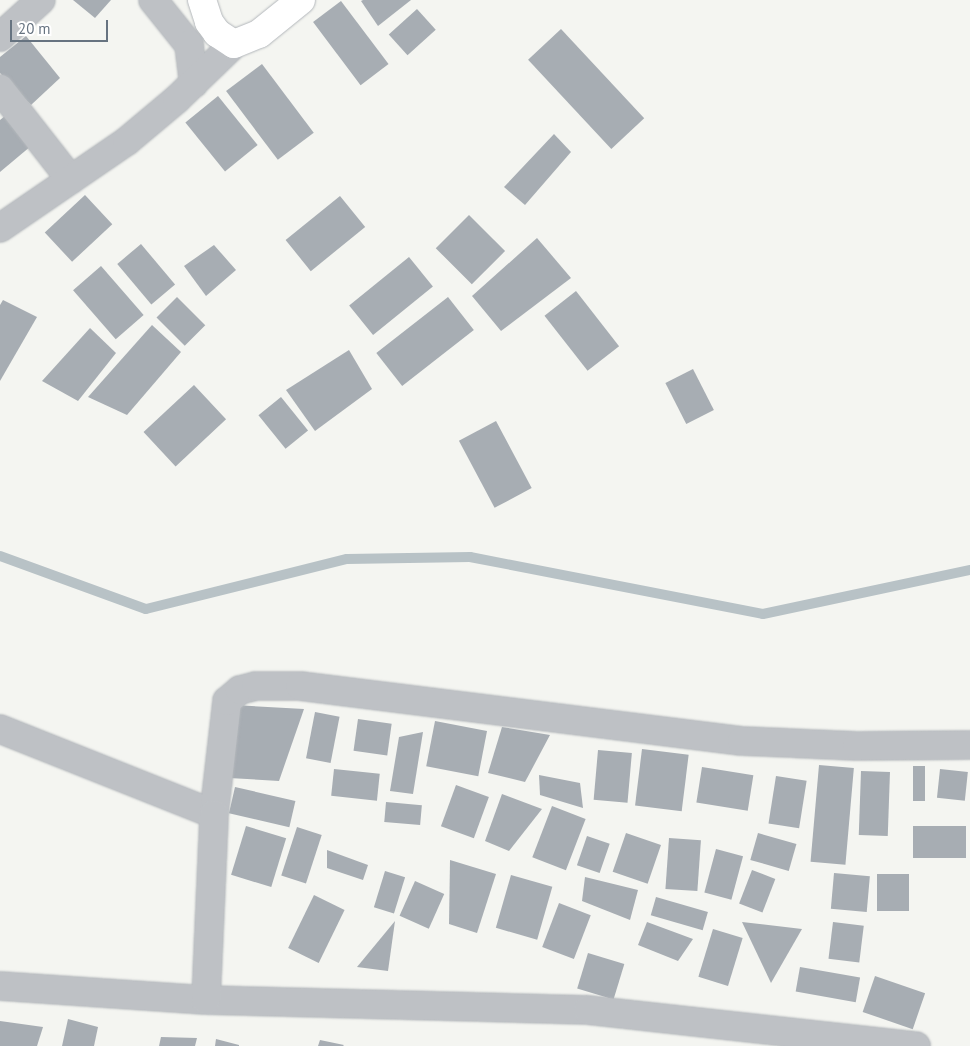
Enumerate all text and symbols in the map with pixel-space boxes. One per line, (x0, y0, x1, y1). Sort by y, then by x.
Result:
scale bar (12, 10, 110, 42)
text: 20 m (18, 19, 51, 38)

